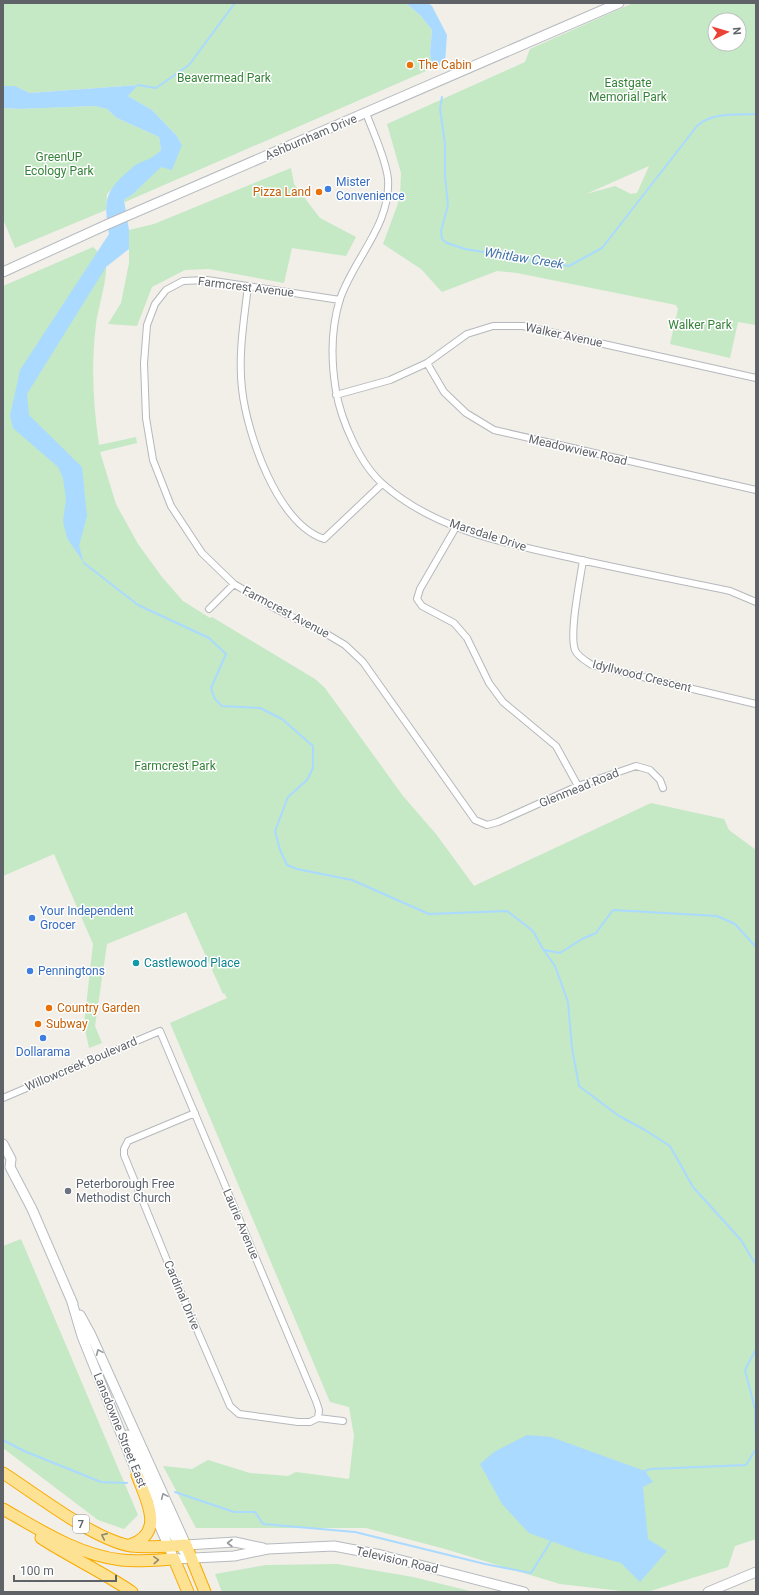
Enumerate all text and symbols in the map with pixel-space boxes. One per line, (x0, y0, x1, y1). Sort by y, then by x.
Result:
north arrow (707, 12, 747, 52)
text: N (730, 27, 743, 36)
place label: The Cabin (418, 58, 472, 72)
marker: The Cabin (405, 60, 415, 70)
park label: Beavermead Park (177, 71, 272, 85)
park label: Eastgate Memorial Park (589, 76, 668, 104)
street label: Ashburnham Drive (263, 111, 359, 163)
park label: GreenUP Ecology Park (24, 150, 95, 178)
place label: Mister Convenience (336, 175, 405, 203)
marker: Mister Convenience (323, 184, 333, 194)
place label: Pizza Land (253, 185, 311, 199)
marker: Pizza Land (314, 187, 324, 197)
water label: Whitlaw Creek (483, 244, 565, 272)
street label: Farmcrest Avenue (197, 274, 295, 300)
park label: Walker Park (668, 318, 733, 332)
street label: Walker Avenue (524, 320, 604, 350)
street label: Meadowview Road (527, 432, 629, 468)
street label: Marsdale Drive (448, 516, 528, 554)
street label: Farmcrest Avenue (240, 583, 332, 641)
street label: Idyllwood Crescent (591, 657, 693, 695)
park label: Farmcrest Park (134, 759, 217, 773)
street label: Glenmead Road (537, 766, 621, 810)
place label: Your Independent Grocer (40, 904, 134, 932)
marker: Your Independent Grocer (27, 913, 37, 923)
place label: Castlewood Place (144, 956, 240, 970)
marker: Castlewood Place (131, 958, 141, 968)
place label: Penningtons (38, 964, 105, 978)
marker: Penningtons (25, 966, 35, 976)
place label: Country Garden (57, 1001, 140, 1015)
marker: Country Garden (44, 1003, 54, 1013)
place label: Subway (46, 1017, 88, 1031)
marker: Subway (33, 1019, 43, 1029)
marker: Dollarama (38, 1033, 48, 1043)
street label: Willowcreek Boulevard (23, 1034, 139, 1094)
place label: Dollarama (16, 1045, 70, 1059)
place label: Peterborough Free Methodist Church (76, 1177, 175, 1205)
marker: Peterborough Free Methodist Church (63, 1186, 73, 1196)
street label: Laurie Avenue (220, 1187, 262, 1261)
street label: Cardinal Drive (161, 1258, 203, 1332)
one-way arrow (96, 1349, 104, 1357)
street label: Lansdowne Street East (91, 1371, 149, 1489)
one-way arrow (161, 1493, 169, 1501)
road number: 7 (73, 1515, 89, 1533)
one-way arrow (100, 1533, 107, 1541)
one-way arrow (227, 1539, 233, 1547)
street label: Television Road (355, 1544, 439, 1576)
one-way arrow (153, 1555, 159, 1564)
scale bar (14, 1557, 116, 1583)
text: 100 m (20, 1564, 54, 1578)

